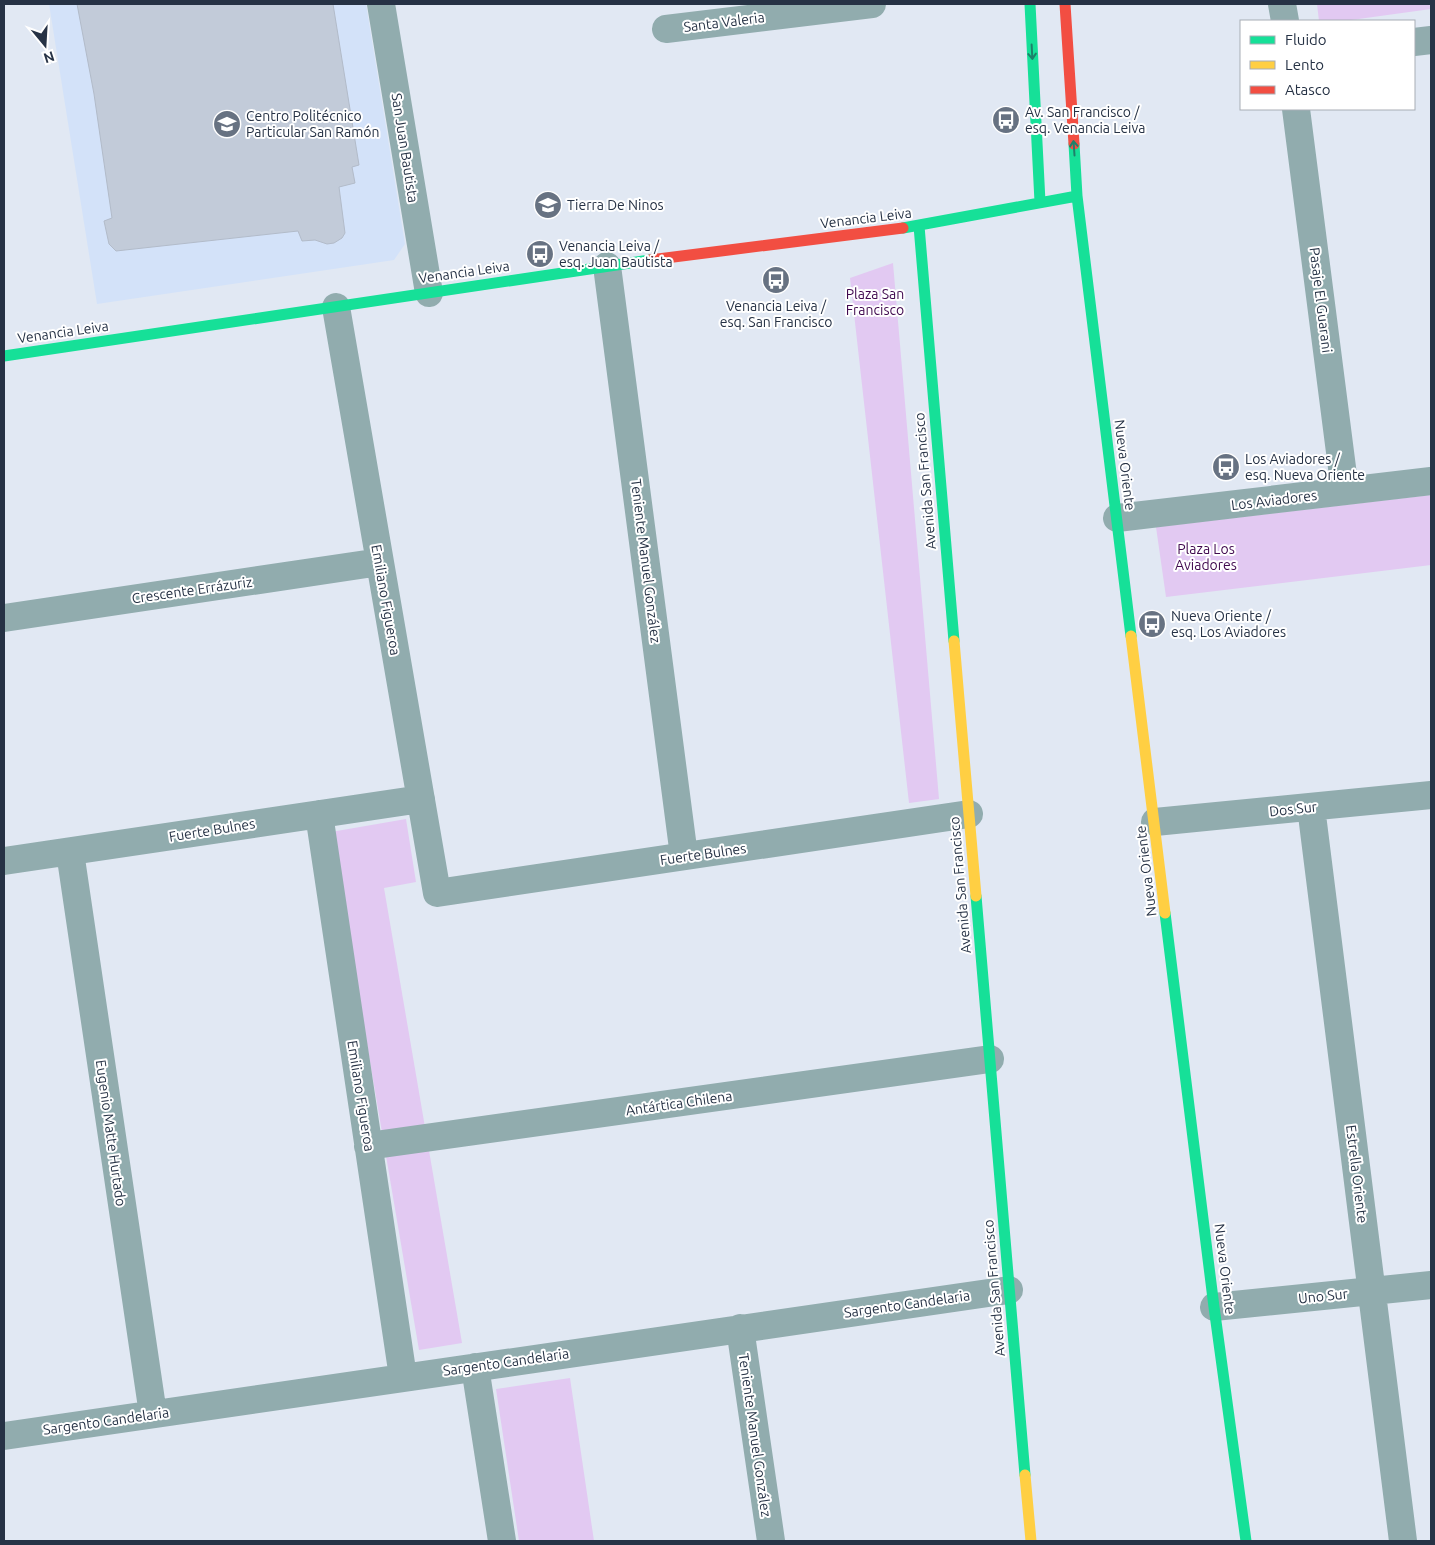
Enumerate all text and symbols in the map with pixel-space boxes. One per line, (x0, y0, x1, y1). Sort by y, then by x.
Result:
street label: Santa Valeria (683, 9, 765, 35)
north arrow (20, 20, 70, 70)
legend (1240, 20, 1415, 110)
text: Fluido (1285, 31, 1327, 48)
one-way arrow (1028, 44, 1037, 60)
text: N (42, 48, 56, 67)
text: Lento (1285, 56, 1324, 73)
text: Atasco (1285, 81, 1331, 98)
street label: San Juan Bautista (388, 92, 422, 204)
place label: Av. San Francisco / esq. Venancia Leiva (1025, 104, 1146, 136)
bus stop icon: Av. San Francisco / esq. Venancia Leiva (991, 105, 1021, 135)
place label: Centro Politécnico Particular San Ramón (246, 108, 379, 140)
school or university icon: Centro Politécnico Particular San Ramón (212, 109, 242, 139)
one-way arrow (1069, 140, 1078, 156)
school or university icon: Tierra De Ninos (533, 190, 563, 220)
place label: Tierra De Ninos (567, 197, 664, 213)
street label: Venancia Leiva (819, 204, 913, 232)
place label: Venancia Leiva / esq. Juan Bautista (559, 238, 673, 270)
bus stop icon: Venancia Leiva / esq. Juan Bautista (525, 239, 555, 269)
street label: Pasaje El Guarani (1307, 246, 1335, 354)
street label: Venancia Leiva (417, 258, 511, 286)
bus stop icon: Venancia Leiva / esq. San Francisco (761, 265, 791, 295)
park label: Plaza San Francisco (846, 286, 904, 318)
place label: Venancia Leiva / esq. San Francisco (720, 298, 832, 330)
street label: Venancia Leiva (16, 318, 110, 346)
street label: Avenida San Francisco (911, 412, 939, 550)
street label: Nueva Oriente (1111, 419, 1139, 511)
place label: Los Aviadores / esq. Nueva Oriente (1245, 451, 1365, 483)
bus stop icon: Los Aviadores / esq. Nueva Oriente (1211, 452, 1241, 482)
street label: Teniente Manuel González (628, 478, 664, 644)
street label: Los Aviadores (1230, 487, 1318, 513)
park label: Plaza Los Aviadores (1175, 541, 1237, 573)
street label: Emiliano Figueroa (368, 543, 404, 657)
street label: Crescente Errázuriz (131, 574, 253, 606)
place label: Nueva Oriente / esq. Los Aviadores (1171, 608, 1286, 640)
bus stop icon: Nueva Oriente / esq. Los Aviadores (1137, 609, 1167, 639)
street label: Dos Sur (1268, 798, 1318, 819)
street label: Fuerte Bulnes (168, 815, 256, 845)
street label: Avenida San Francisco (946, 816, 974, 954)
street label: Nueva Oriente (1132, 825, 1160, 917)
street label: Fuerte Bulnes (659, 840, 747, 868)
street label: Emiliano Figueroa (344, 1039, 378, 1153)
street label: Eugenio Matte Hurtado (93, 1059, 129, 1207)
street label: Antártica Chilena (625, 1088, 733, 1118)
street label: Estrella Oriente (1343, 1124, 1371, 1224)
street label: Avenida San Francisco (980, 1219, 1008, 1357)
street label: Nueva Oriente (1211, 1223, 1239, 1315)
street label: Uno Sur (1298, 1285, 1349, 1307)
street label: Sargento Candelaria (843, 1287, 971, 1321)
street label: Sargento Candelaria (442, 1345, 570, 1379)
street label: Teniente Manuel González (736, 1352, 774, 1518)
street label: Sargento Candelaria (42, 1404, 170, 1438)

